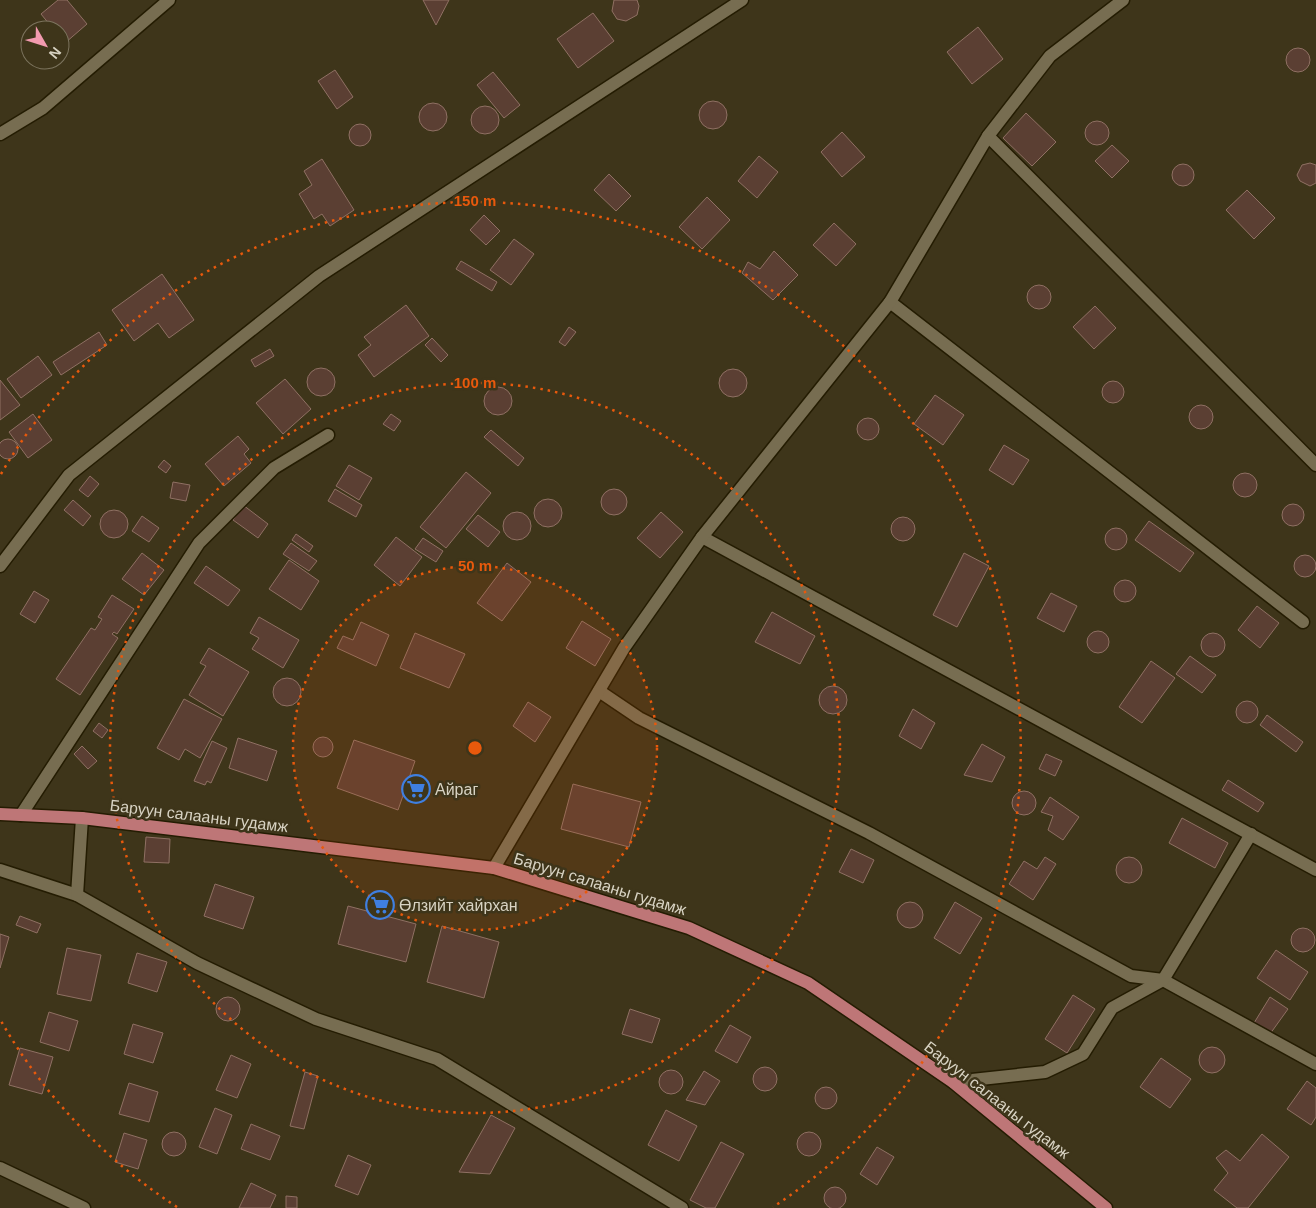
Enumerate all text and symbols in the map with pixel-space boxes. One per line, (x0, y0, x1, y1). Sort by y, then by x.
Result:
north arrow (20, 20, 70, 70)
text: N (46, 44, 65, 62)
text: 150 m (454, 192, 496, 209)
text: 100 m (454, 374, 496, 391)
text: 50 m (458, 557, 492, 574)
centre of rings (466, 739, 484, 757)
supermarket icon: Айраг (401, 774, 431, 804)
place label: Айраг (435, 781, 478, 798)
street label: Баруун салааны гудамж (109, 797, 289, 835)
street label: Баруун салааны гудамж (512, 850, 689, 918)
supermarket icon: Өлзийт хайрхан (365, 890, 395, 920)
place label: Өлзийт хайрхан (399, 897, 518, 914)
street label: Баруун салааны гудамж (921, 1038, 1073, 1162)

